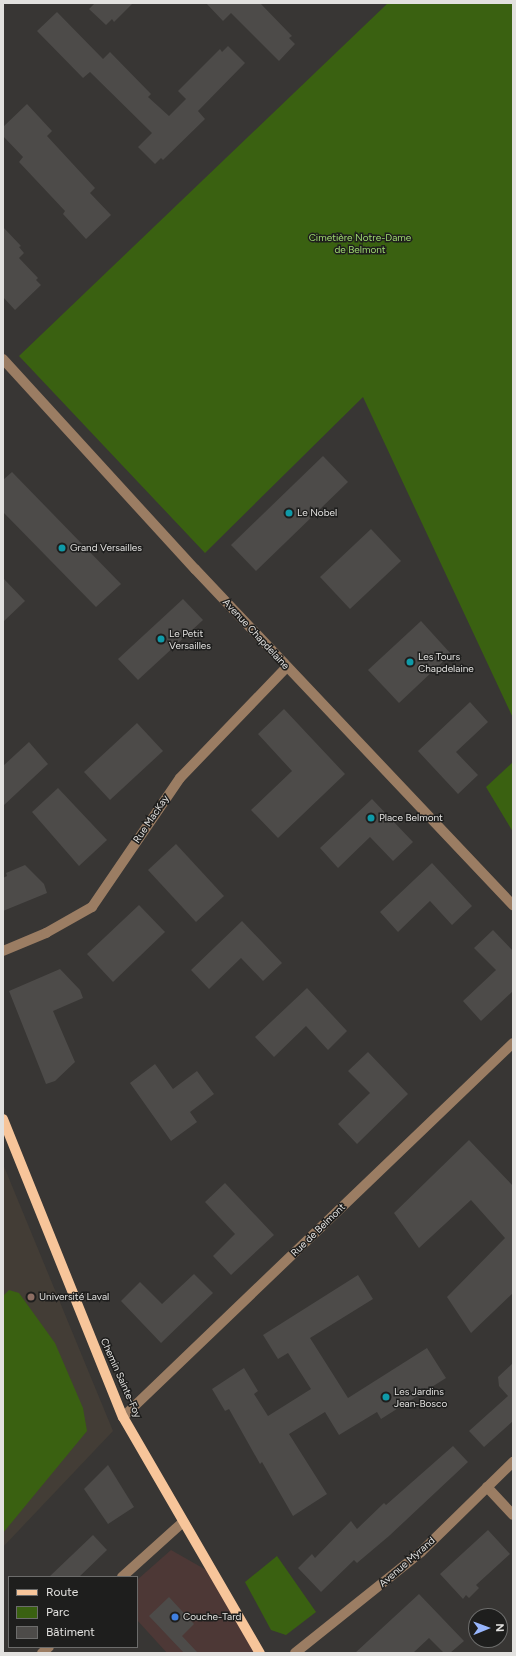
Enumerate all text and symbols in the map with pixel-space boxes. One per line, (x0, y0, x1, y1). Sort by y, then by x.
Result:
park label: Cimetière Notre-Dame de Belmont (309, 231, 411, 254)
place label: Le Nobel (297, 507, 337, 519)
marker: Le Nobel (284, 508, 294, 518)
place label: Grand Versailles (70, 542, 142, 554)
marker: Grand Versailles (57, 543, 67, 553)
street label: Avenue Chapdelaine (220, 596, 292, 672)
place label: Le Petit Versailles (169, 627, 211, 650)
marker: Le Petit Versailles (156, 634, 166, 644)
place label: Les Tours Chapdelaine (418, 650, 474, 674)
marker: Les Tours Chapdelaine (405, 657, 415, 667)
street label: Rue MacKay (131, 793, 171, 845)
place label: Place Belmont (379, 812, 443, 824)
marker: Place Belmont (366, 813, 376, 823)
street label: Rue de Belmont (288, 1201, 348, 1259)
place label: Université Laval (39, 1291, 109, 1303)
marker: Université Laval (26, 1292, 36, 1302)
street label: Chemin Sainte-Foy (98, 1336, 144, 1420)
place label: Les Jardins Jean-Bosco (394, 1385, 447, 1408)
marker: Les Jardins Jean-Bosco (381, 1392, 391, 1402)
street label: Avenue Myrand (377, 1535, 437, 1589)
legend (8, 1576, 138, 1648)
text: Route (46, 1585, 78, 1599)
text: Parc (46, 1605, 70, 1619)
north arrow (468, 1608, 508, 1648)
place label: Couche-Tard (183, 1611, 241, 1623)
marker: Couche-Tard (170, 1612, 180, 1622)
text: N (493, 1623, 506, 1632)
text: Bâtiment (46, 1625, 95, 1639)

